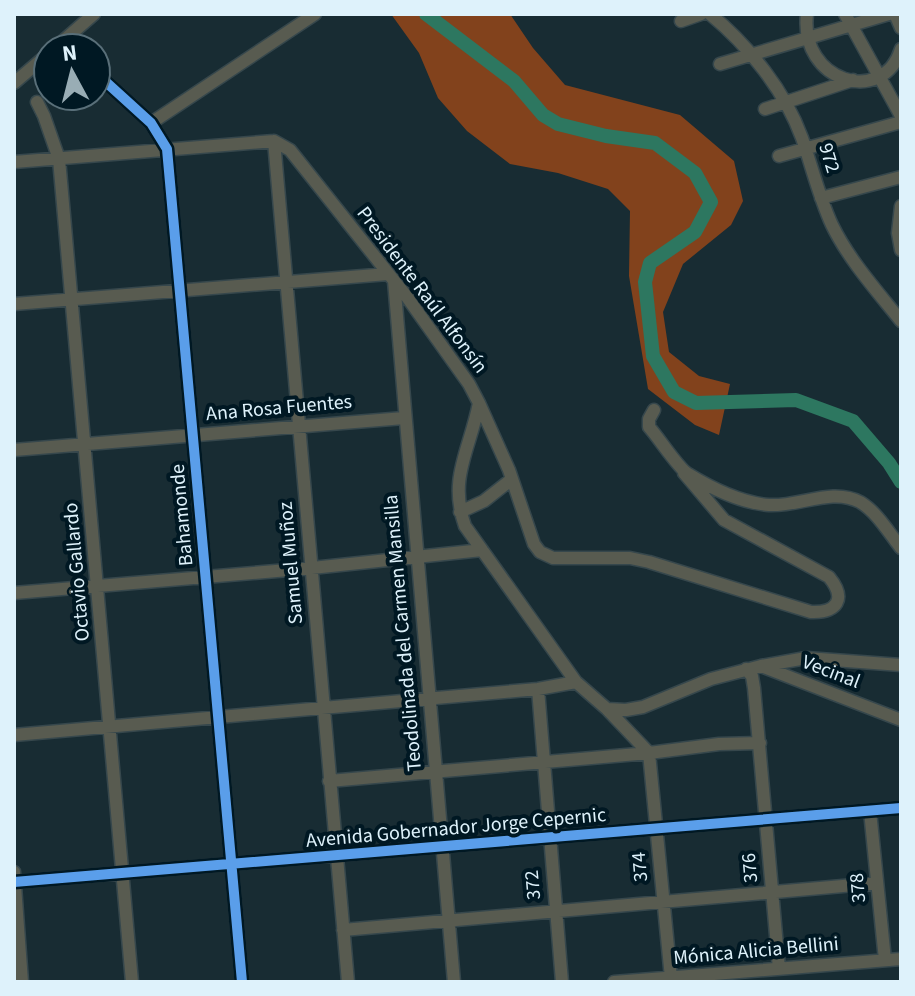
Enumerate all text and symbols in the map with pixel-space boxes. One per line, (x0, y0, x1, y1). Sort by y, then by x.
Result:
north arrow (32, 32, 112, 112)
text: N (60, 36, 79, 70)
street label: 972 (811, 140, 847, 176)
street label: Presidente Raúl Alfonsín (350, 201, 494, 379)
street label: Ana Rosa Fuentes (205, 388, 353, 428)
street label: Bahamonde (164, 463, 200, 567)
street label: Teodolinada del Carmen Mansilla (377, 494, 429, 772)
street label: Octavio Gallardo (57, 501, 97, 643)
street label: Samuel Muñoz (272, 501, 310, 625)
street label: Vecinal (798, 648, 864, 696)
street label: Avenida Gobernador Jorge Cepernic (305, 801, 607, 855)
street label: 374 (625, 851, 655, 883)
street label: 376 (735, 852, 765, 884)
street label: 372 (518, 869, 548, 901)
street label: 378 (843, 872, 873, 904)
street label: Mónica Alicia Bellini (672, 930, 840, 972)

